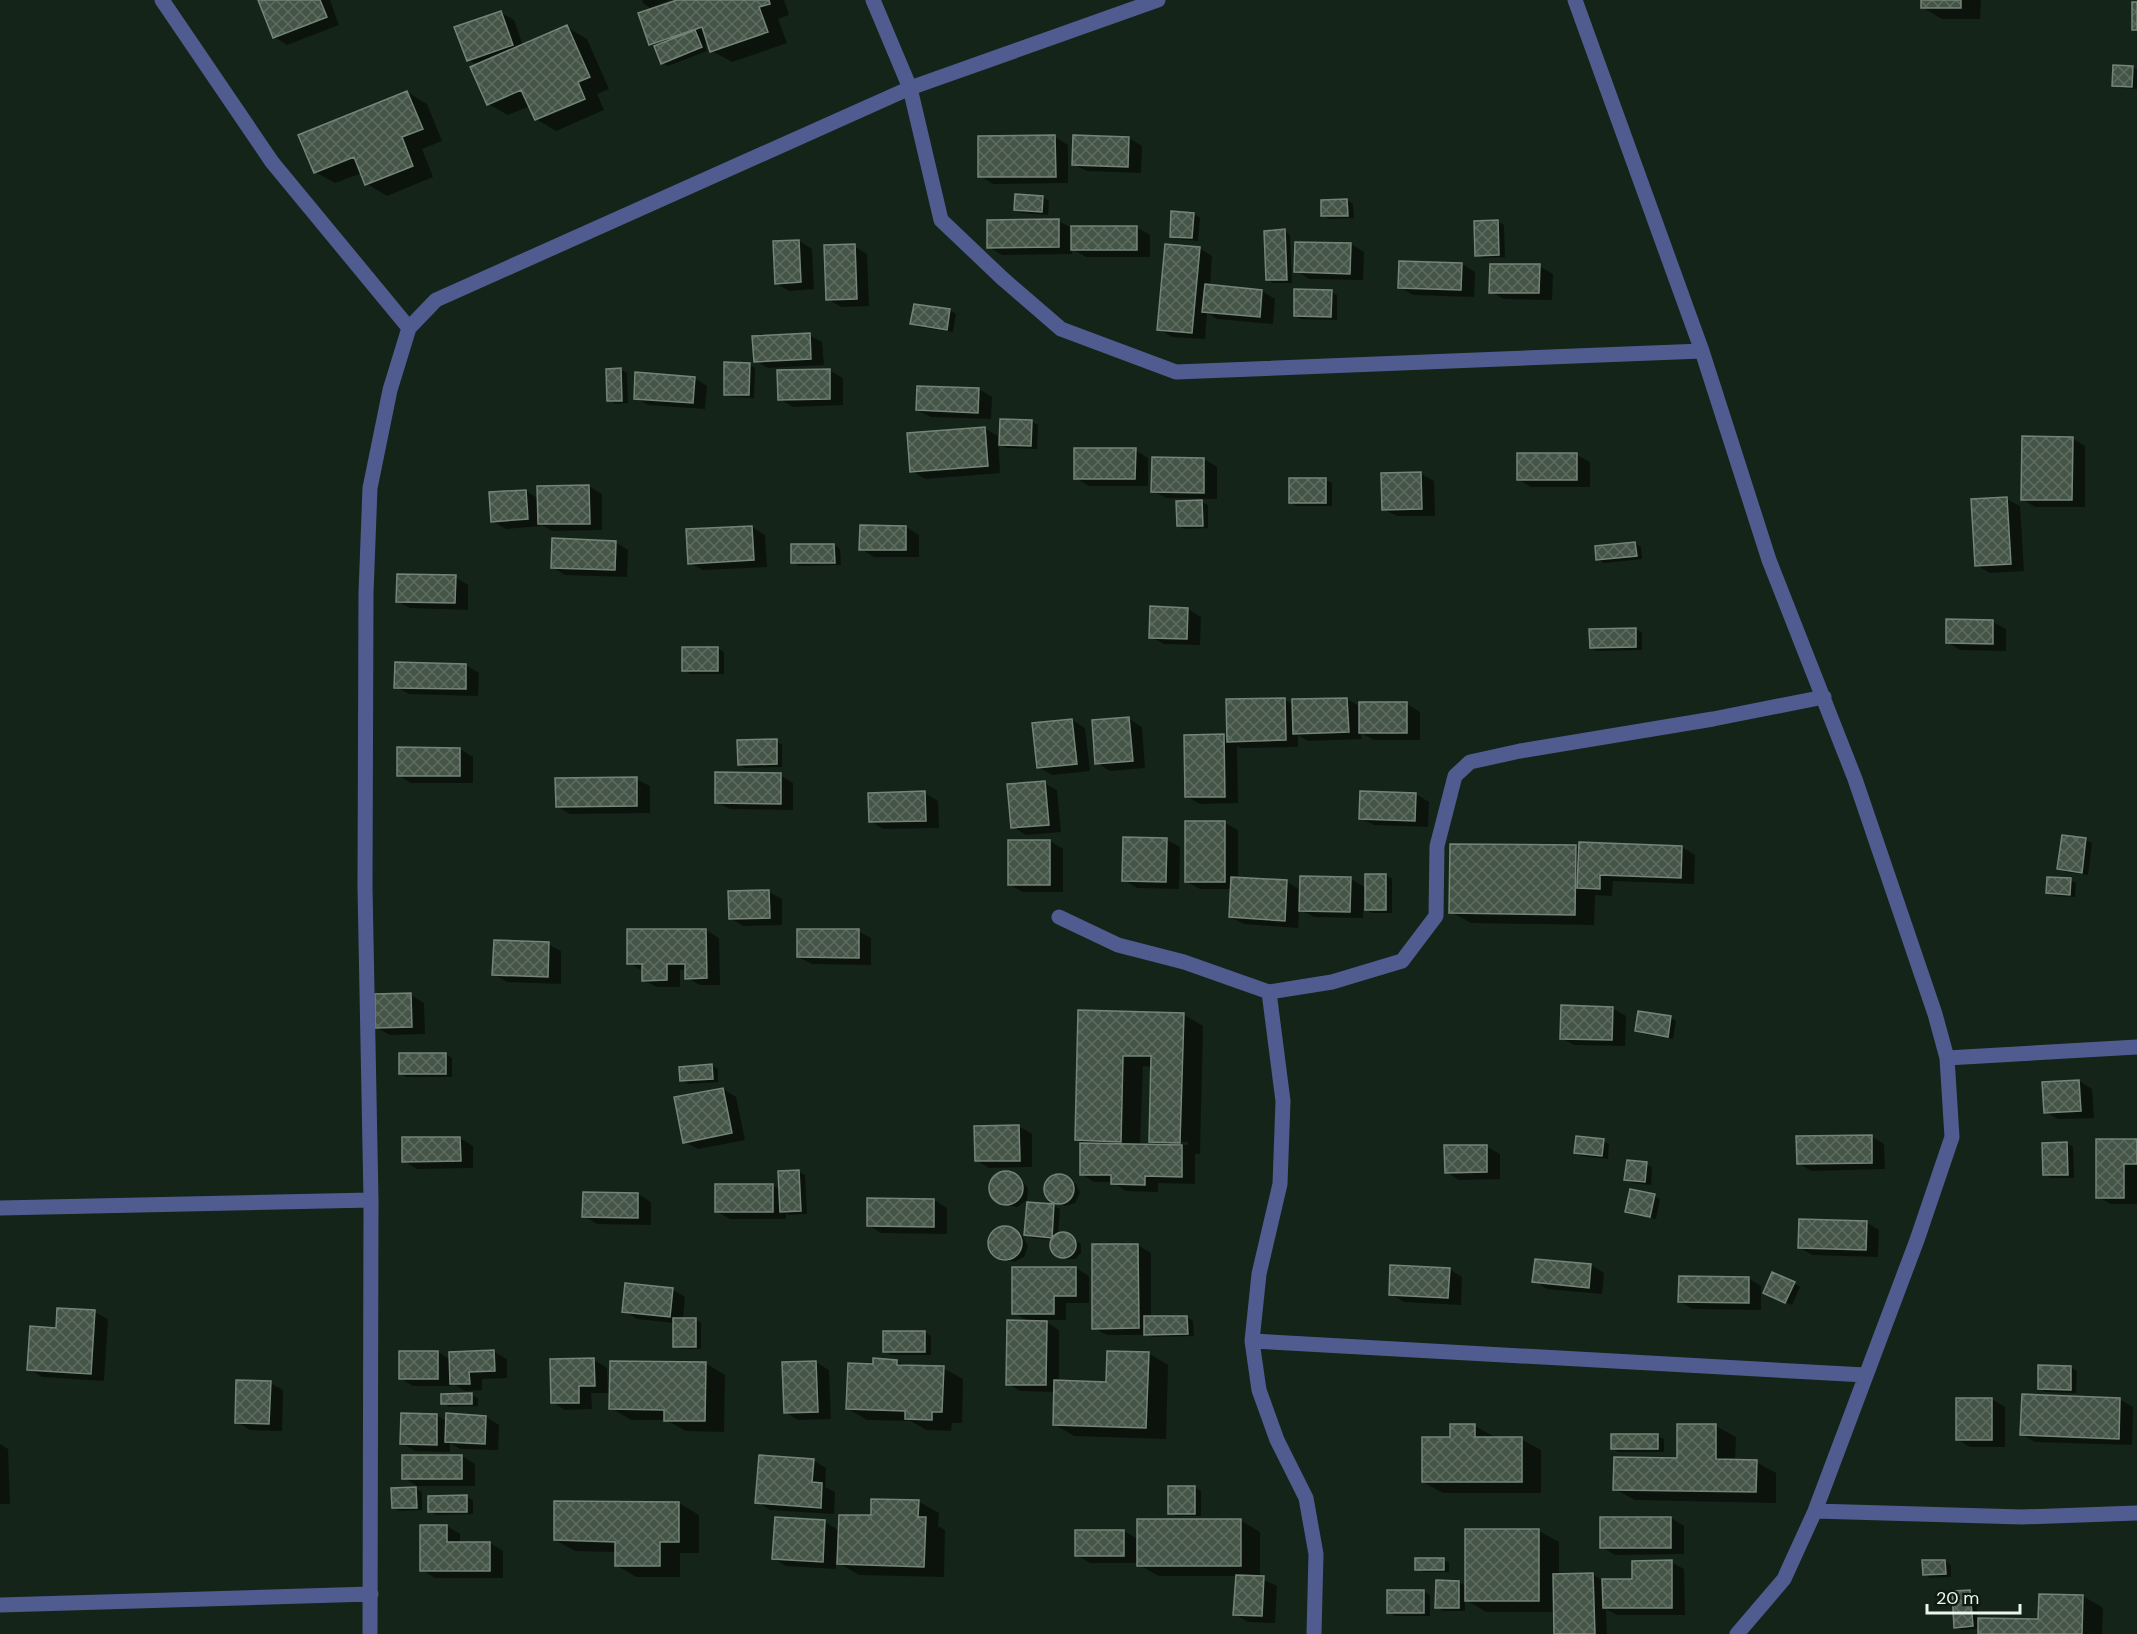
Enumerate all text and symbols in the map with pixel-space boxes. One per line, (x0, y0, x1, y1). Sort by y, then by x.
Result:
scale bar (1927, 1577, 2020, 1615)
text: 20 m (1936, 1586, 1979, 1610)

